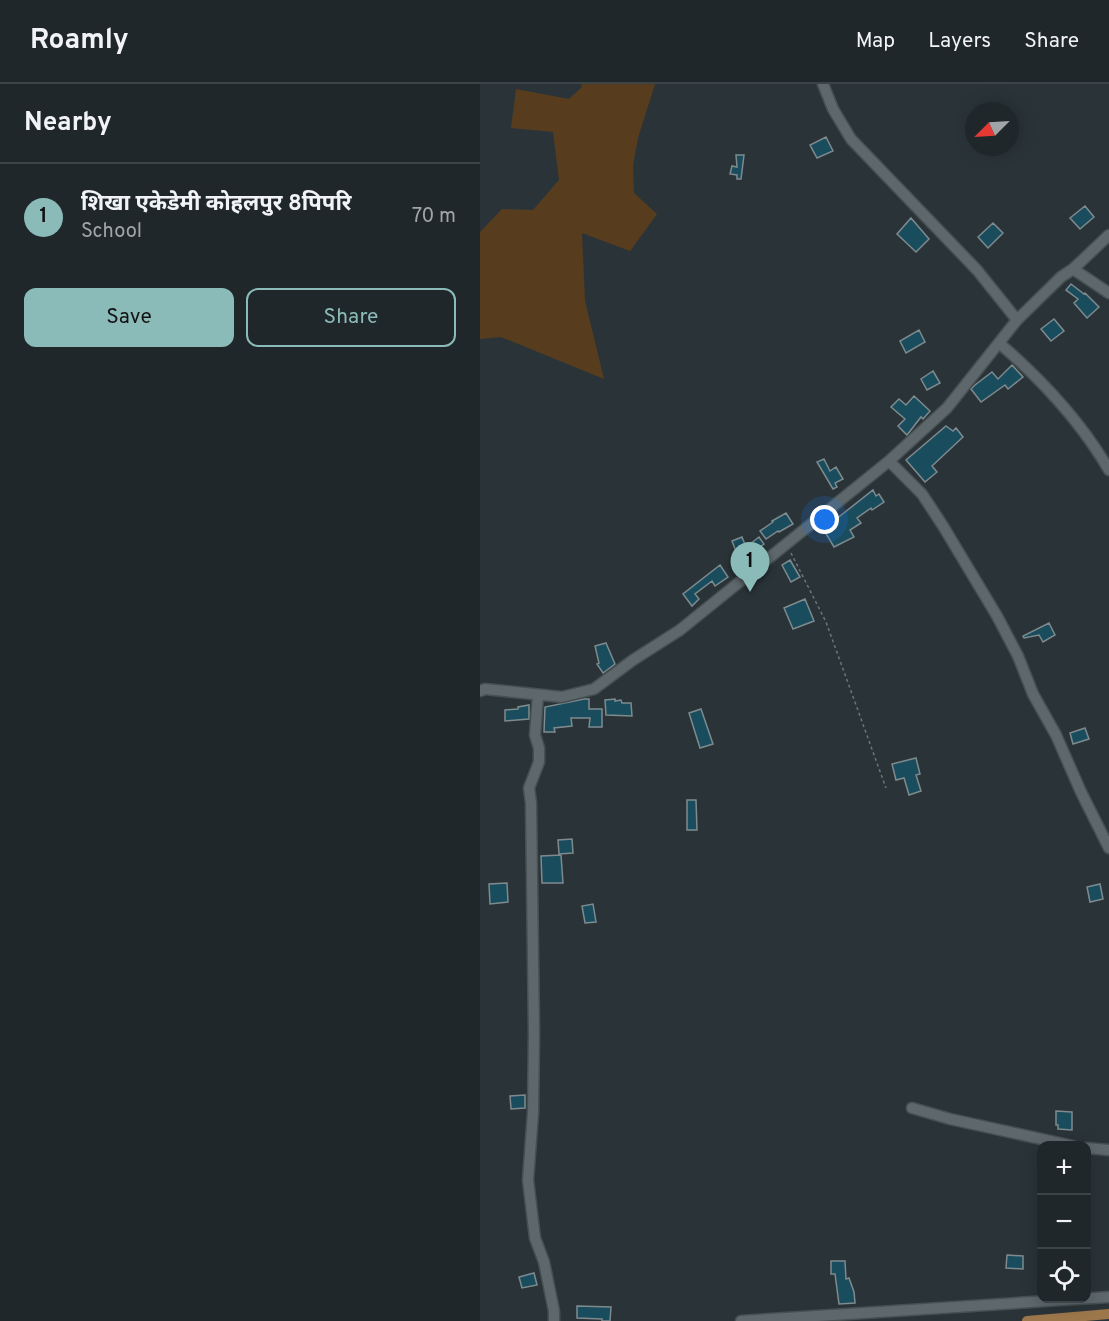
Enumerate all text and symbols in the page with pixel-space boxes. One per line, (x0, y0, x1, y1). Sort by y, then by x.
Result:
text: Roamly (30, 23, 129, 59)
text: Map (856, 28, 895, 55)
text: Layers (928, 28, 991, 55)
text: Share (1024, 28, 1079, 55)
north arrow (965, 102, 1019, 156)
text: Nearby (24, 107, 112, 140)
text: शिखा एकेडेमी कोहलपुर 8पिपरि (81, 191, 352, 218)
text: 1 (40, 204, 48, 230)
text: 70 m (412, 204, 456, 230)
text: School (81, 219, 142, 245)
button: Save (24, 288, 234, 347)
button: Share (246, 288, 456, 347)
your location (810, 505, 839, 534)
pin: 1 (730, 542, 770, 592)
map controls (1037, 1141, 1091, 1303)
button: + (1037, 1141, 1091, 1195)
button: − (1037, 1195, 1091, 1249)
button: locate (1037, 1249, 1091, 1303)

